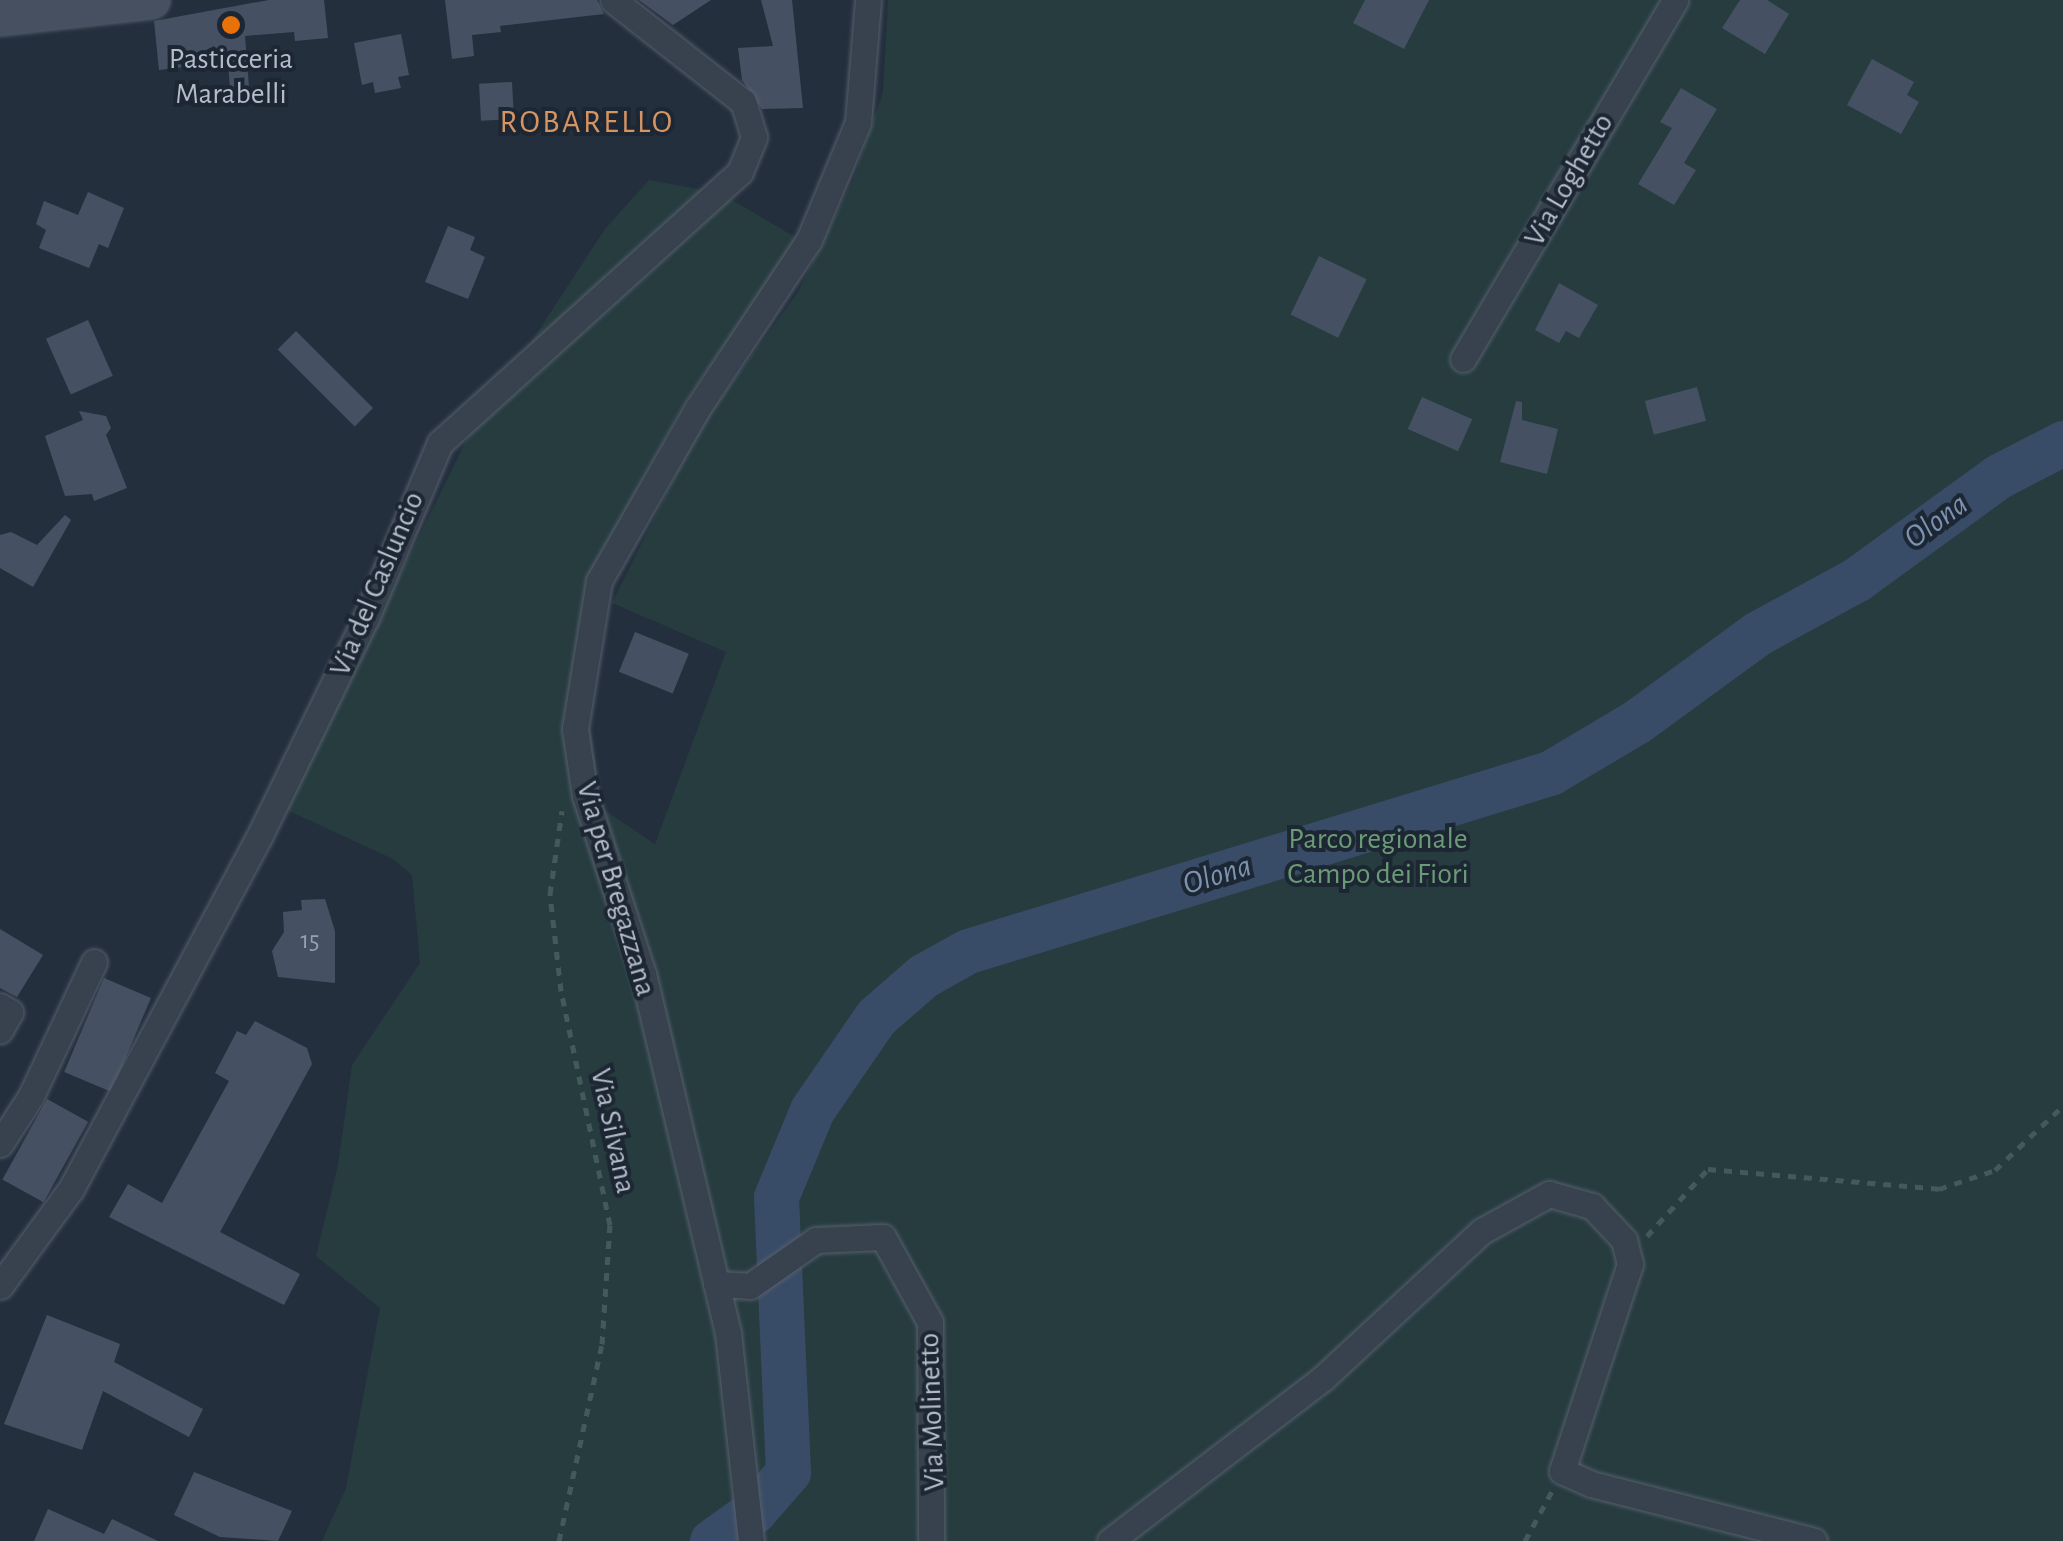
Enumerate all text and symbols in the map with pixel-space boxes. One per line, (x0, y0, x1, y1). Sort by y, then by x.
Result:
marker: Pasticceria Marabelli (220, 14, 242, 36)
place label: Pasticceria Marabelli (169, 41, 293, 112)
district label: ROBARELLO (500, 103, 674, 141)
street label: Via Loghetto (1517, 107, 1621, 253)
water label: Olona (1897, 485, 1975, 557)
street label: Via del Casluncio (322, 486, 432, 682)
street label: Via per Bregazzana (568, 778, 664, 1000)
park label: Parco regionale Campo dei Fiori (1287, 821, 1469, 892)
water label: Olona (1178, 846, 1256, 904)
house number: 15 (300, 926, 320, 956)
street label: Via Silvana (582, 1065, 644, 1197)
street label: Via Molinetto (911, 1332, 953, 1492)

